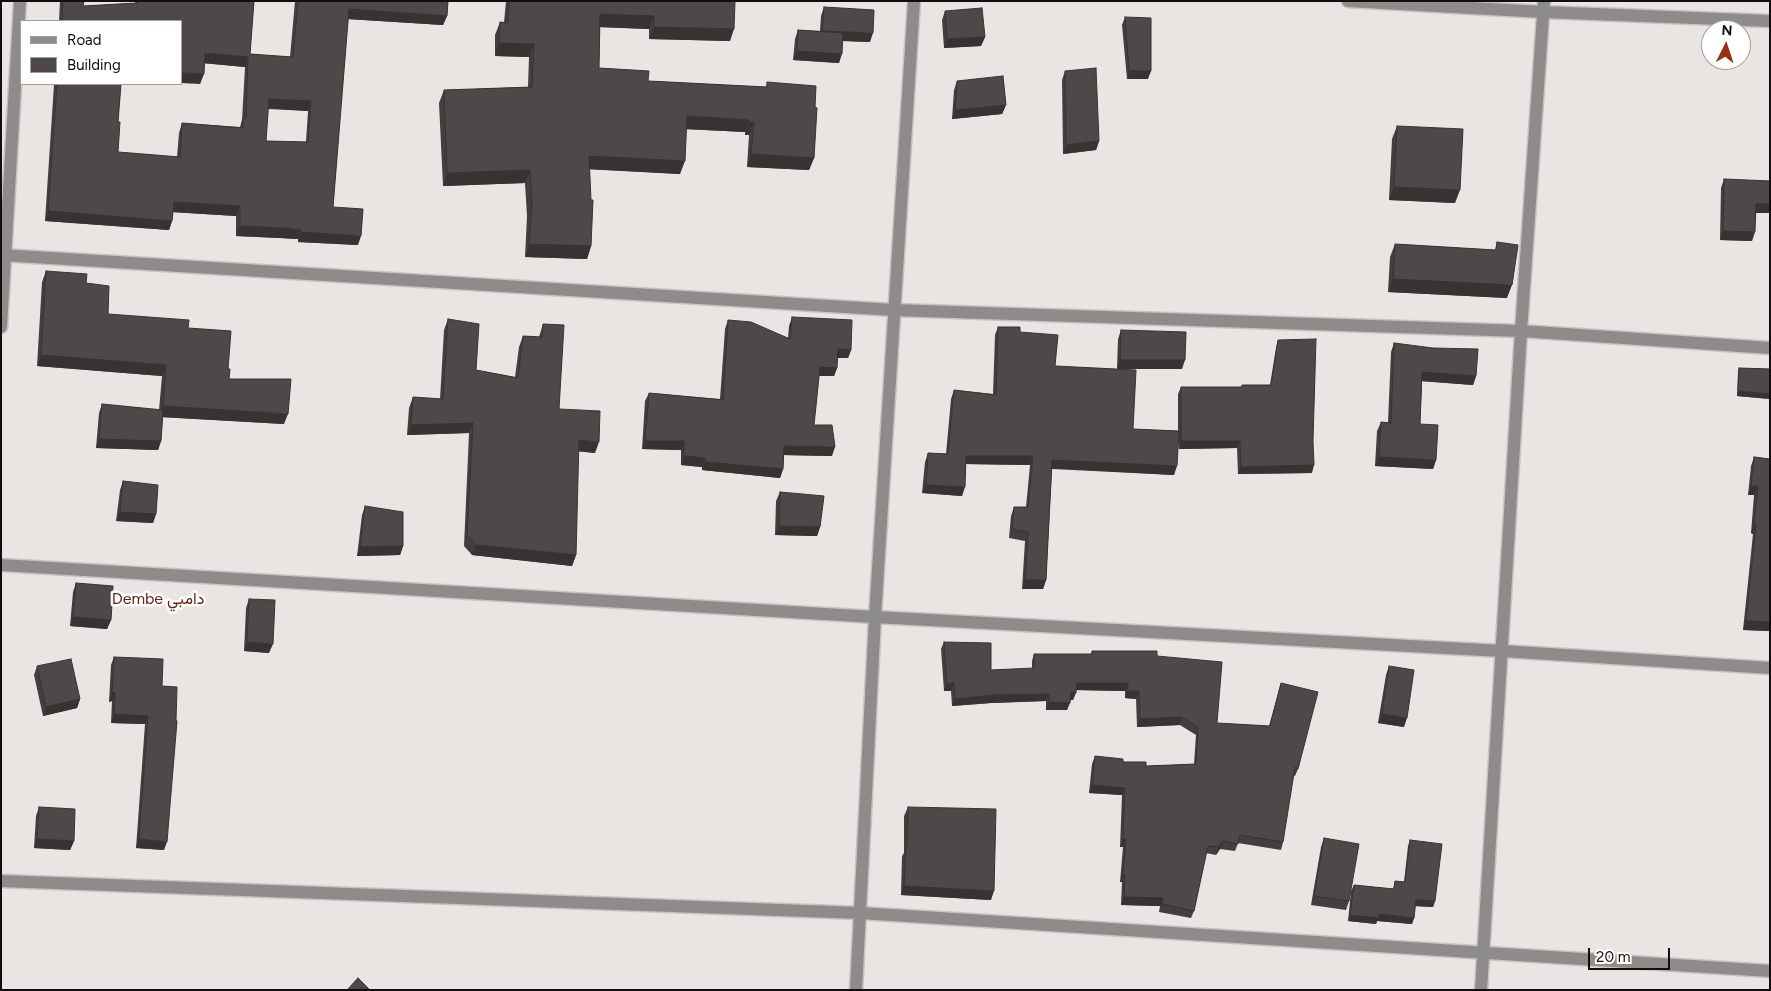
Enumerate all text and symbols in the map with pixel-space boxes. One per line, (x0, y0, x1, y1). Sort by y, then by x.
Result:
legend (20, 20, 182, 85)
north arrow (1701, 20, 1751, 70)
text: N (1721, 22, 1733, 39)
text: Road (67, 31, 102, 49)
text: Building (67, 56, 121, 74)
district label: Dembe دامبي (112, 589, 204, 609)
scale bar (1591, 938, 1674, 970)
text: 20 m (1596, 948, 1630, 966)

